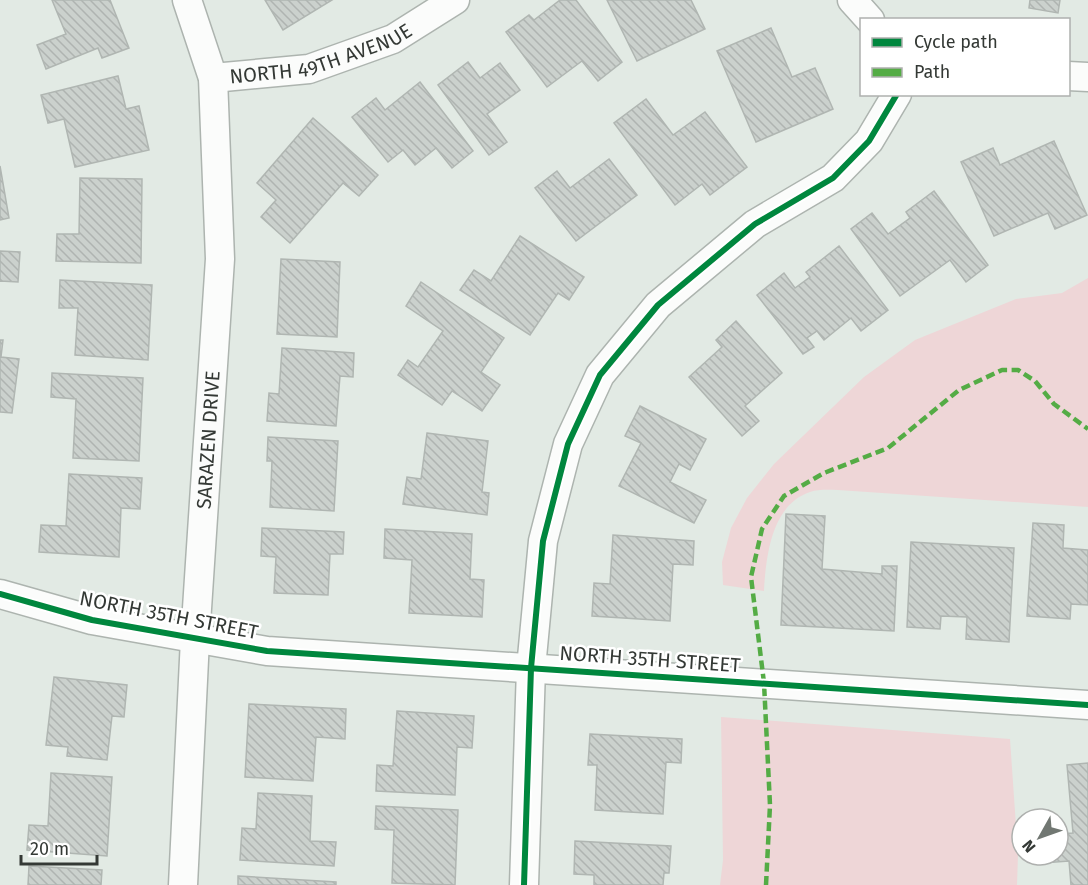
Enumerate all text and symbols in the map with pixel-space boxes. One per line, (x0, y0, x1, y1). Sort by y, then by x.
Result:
street label: NORTH 49TH AVENUE (228, 18, 416, 88)
legend (860, 18, 1070, 96)
text: Cycle path (914, 31, 998, 53)
text: Path (914, 61, 950, 83)
street label: SARAZEN DRIVE (192, 370, 225, 510)
street label: NORTH 35TH STREET (78, 586, 261, 644)
street label: NORTH 35TH STREET (559, 641, 742, 677)
north arrow (1010, 807, 1070, 867)
scale bar (21, 828, 98, 866)
text: N (1018, 836, 1040, 856)
text: 20 m (30, 838, 69, 860)

